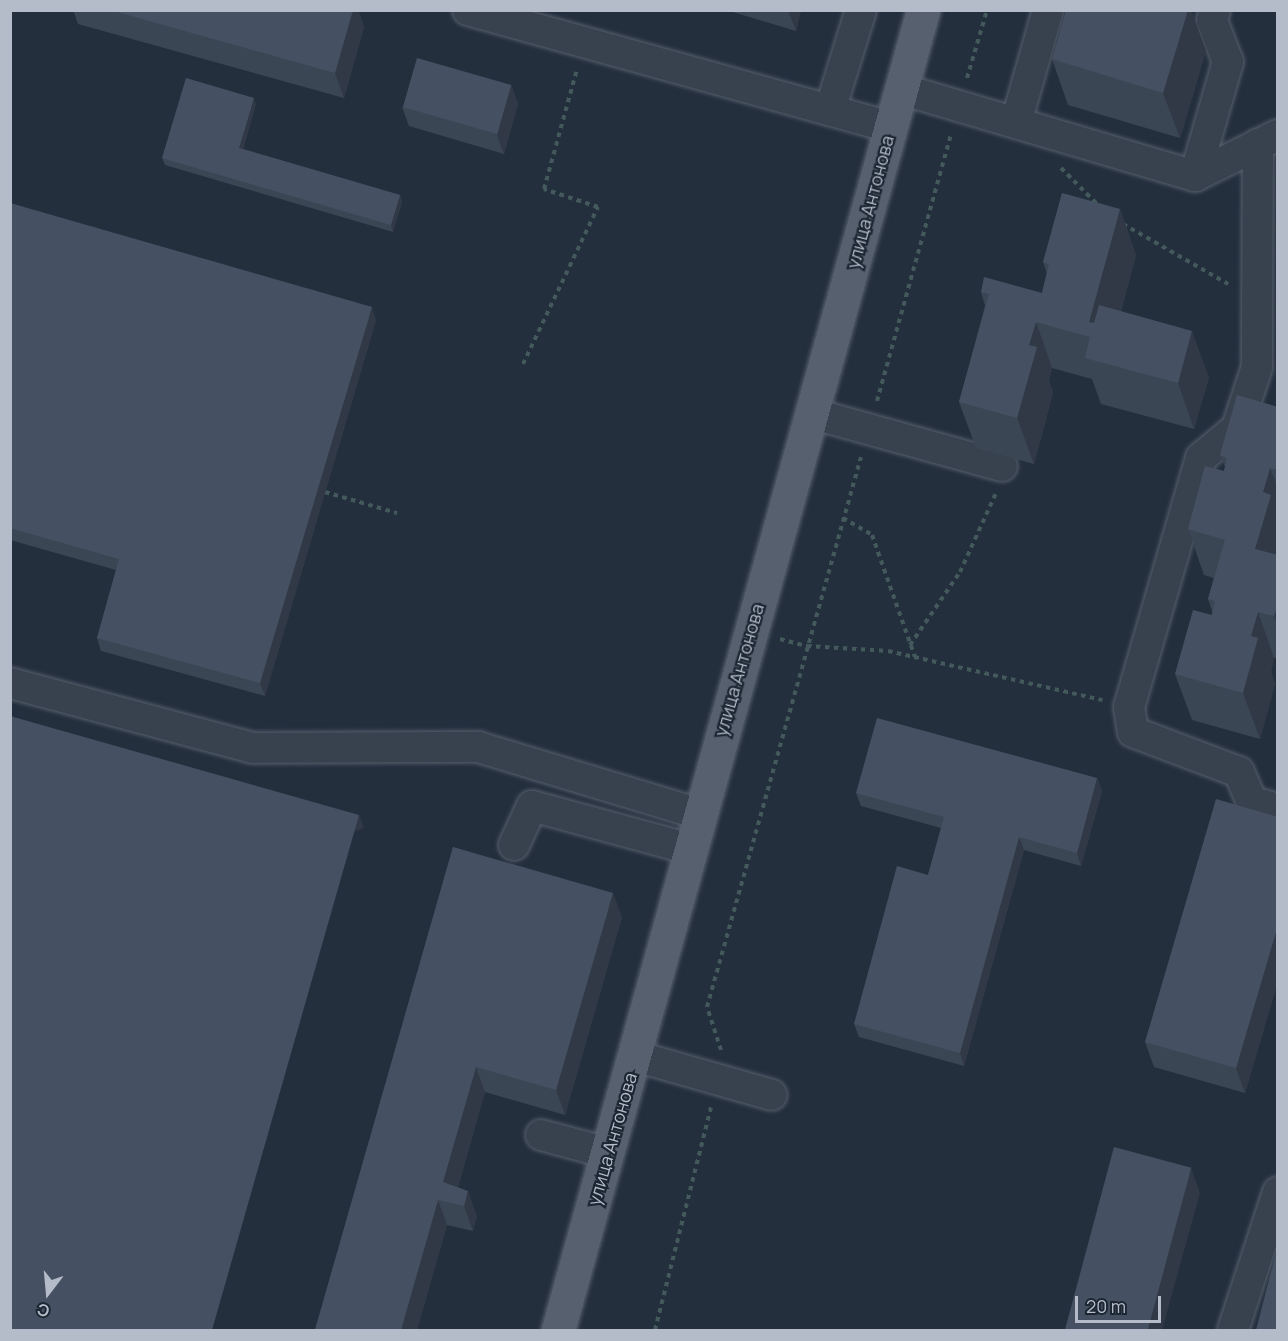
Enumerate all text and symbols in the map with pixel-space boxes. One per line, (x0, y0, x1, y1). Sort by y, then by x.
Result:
street label: улица Антонова (842, 133, 898, 271)
street label: улица Антонова (710, 601, 768, 739)
street label: улица Антонова (583, 1070, 641, 1208)
north arrow (18, 1263, 78, 1323)
scale bar (1078, 1284, 1164, 1322)
text: 20 m (1086, 1294, 1126, 1318)
text: С (34, 1298, 52, 1323)

